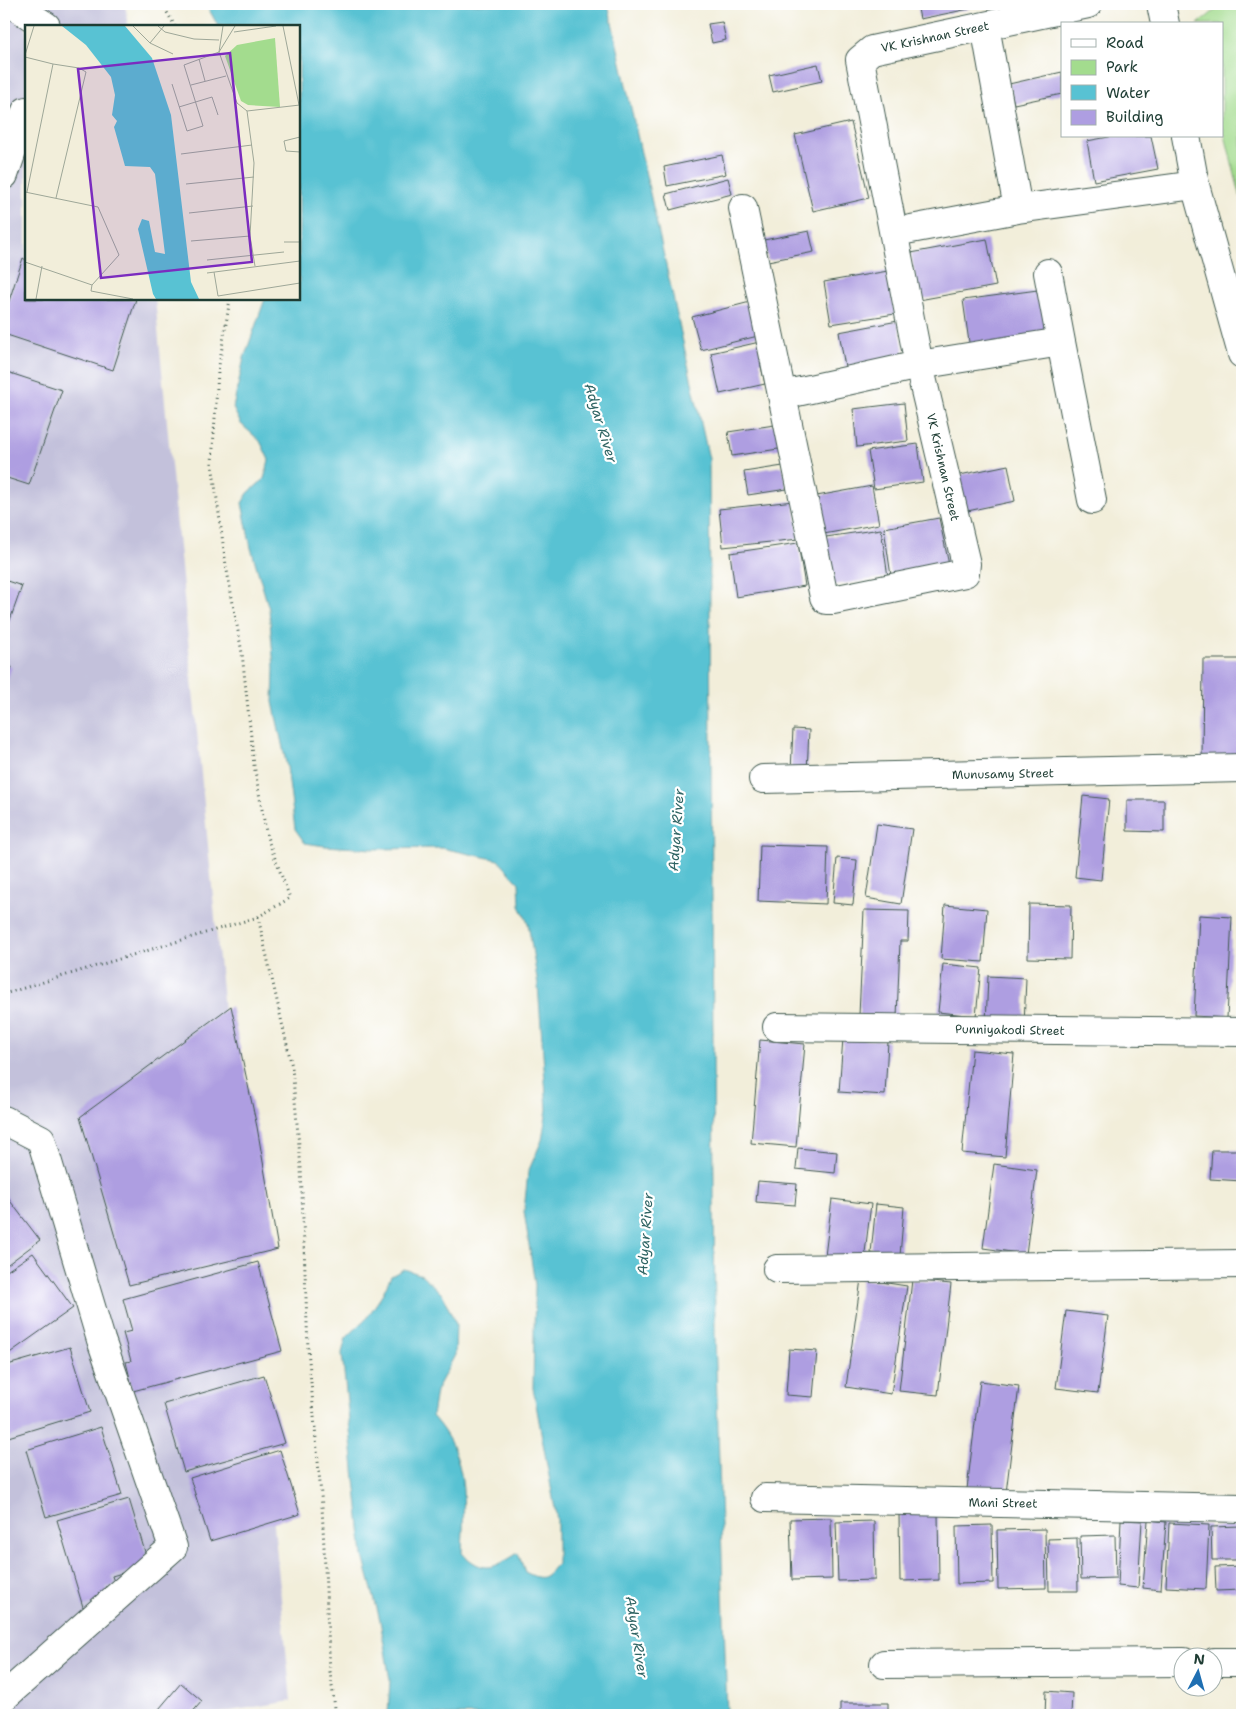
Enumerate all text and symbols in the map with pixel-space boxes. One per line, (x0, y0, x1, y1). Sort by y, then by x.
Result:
street label: VK Krishnan Street (879, 18, 991, 56)
legend (1061, 22, 1224, 138)
inset map (25, 25, 300, 300)
text: Road (1106, 33, 1144, 53)
text: Park (1106, 57, 1138, 77)
text: Water (1106, 83, 1150, 103)
text: Building (1106, 107, 1163, 127)
water label: Adyar River (580, 381, 622, 465)
street label: VK Krishnan Street (923, 411, 963, 523)
street label: Munusamy Street (952, 765, 1054, 783)
water label: Adyar River (664, 788, 688, 872)
street label: Punniyakodi Street (955, 1021, 1065, 1039)
water label: Adyar River (633, 1192, 657, 1276)
street label: Mani Street (968, 1494, 1038, 1512)
water label: Adyar River (622, 1595, 652, 1679)
north arrow (1174, 1646, 1224, 1696)
text: N (1193, 1650, 1206, 1669)

